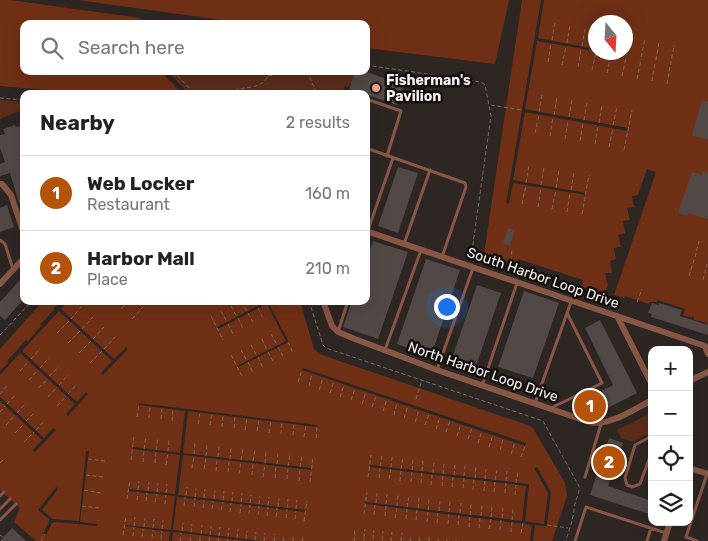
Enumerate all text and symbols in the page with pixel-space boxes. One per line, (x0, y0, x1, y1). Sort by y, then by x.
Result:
north arrow (588, 15, 633, 60)
search box (20, 20, 370, 75)
icon: search (38, 34, 66, 62)
text: Search here (78, 36, 185, 59)
place label: Fisherman's Pavilion (386, 72, 471, 105)
marker: Fisherman's Pavilion (370, 82, 382, 94)
text: Nearby (40, 110, 115, 135)
text: 2 results (286, 113, 350, 132)
text: Web Locker (87, 172, 194, 195)
text: 1 (52, 184, 60, 203)
text: 160 m (305, 184, 350, 203)
text: Restaurant (87, 195, 170, 214)
street label: South Harbor Loop Drive (465, 244, 621, 312)
text: Harbor Mall (87, 247, 195, 270)
text: 2 (51, 259, 61, 278)
text: 210 m (305, 259, 350, 278)
text: Place (87, 270, 128, 289)
your location (434, 294, 460, 320)
street label: North Harbor Loop Drive (406, 338, 560, 406)
map controls (648, 346, 693, 526)
button: + (648, 346, 693, 391)
pin: 1 (574, 387, 606, 425)
button: − (648, 391, 693, 436)
button: locate (648, 436, 693, 481)
pin: 2 (593, 443, 625, 481)
button: layers (648, 481, 693, 526)

